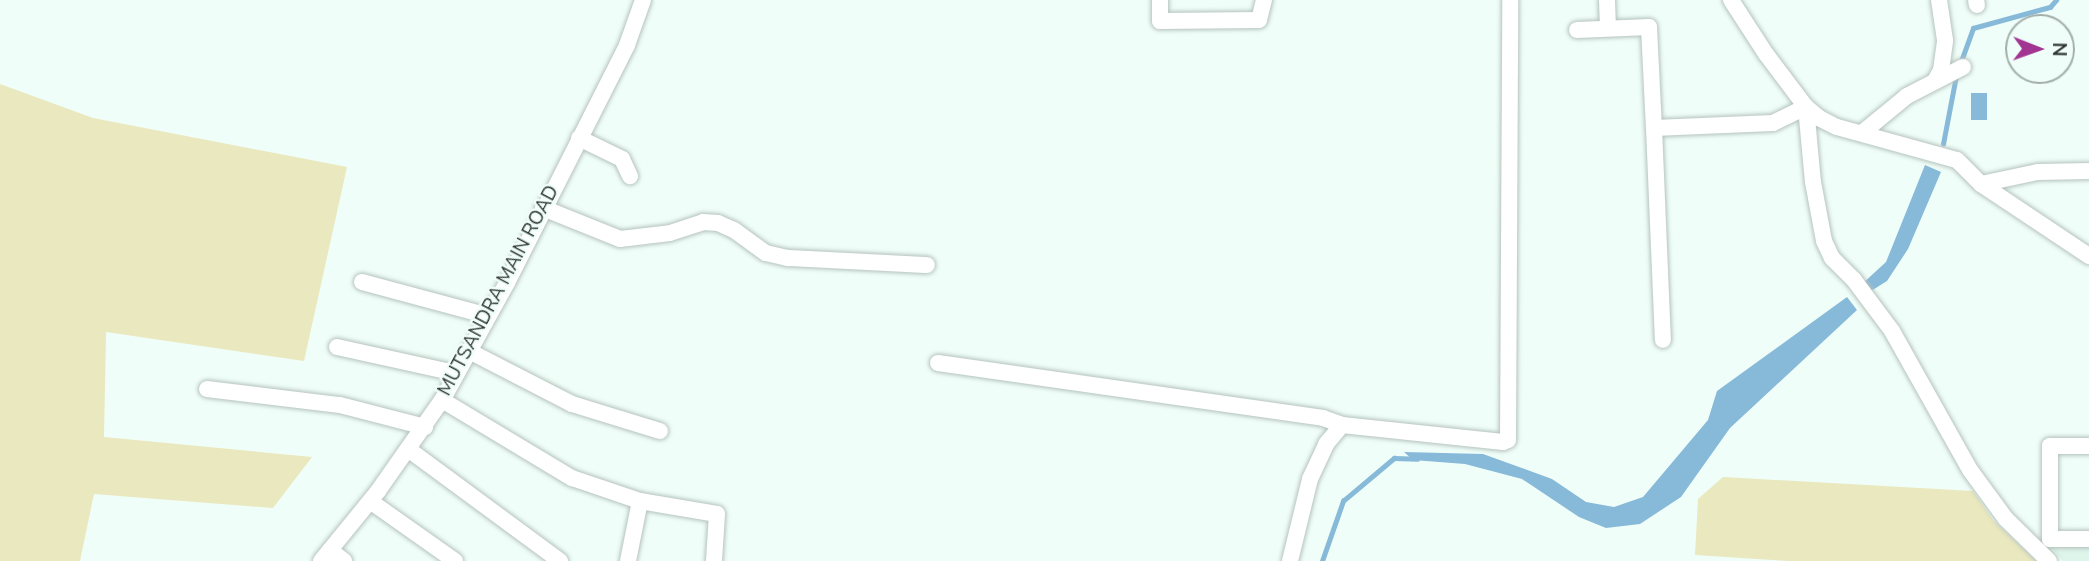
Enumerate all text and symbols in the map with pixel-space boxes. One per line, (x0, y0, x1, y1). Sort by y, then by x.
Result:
north arrow (2005, 14, 2075, 84)
text: N (2046, 42, 2072, 57)
street label: MUTSANDRA MAIN ROAD (434, 182, 564, 400)

